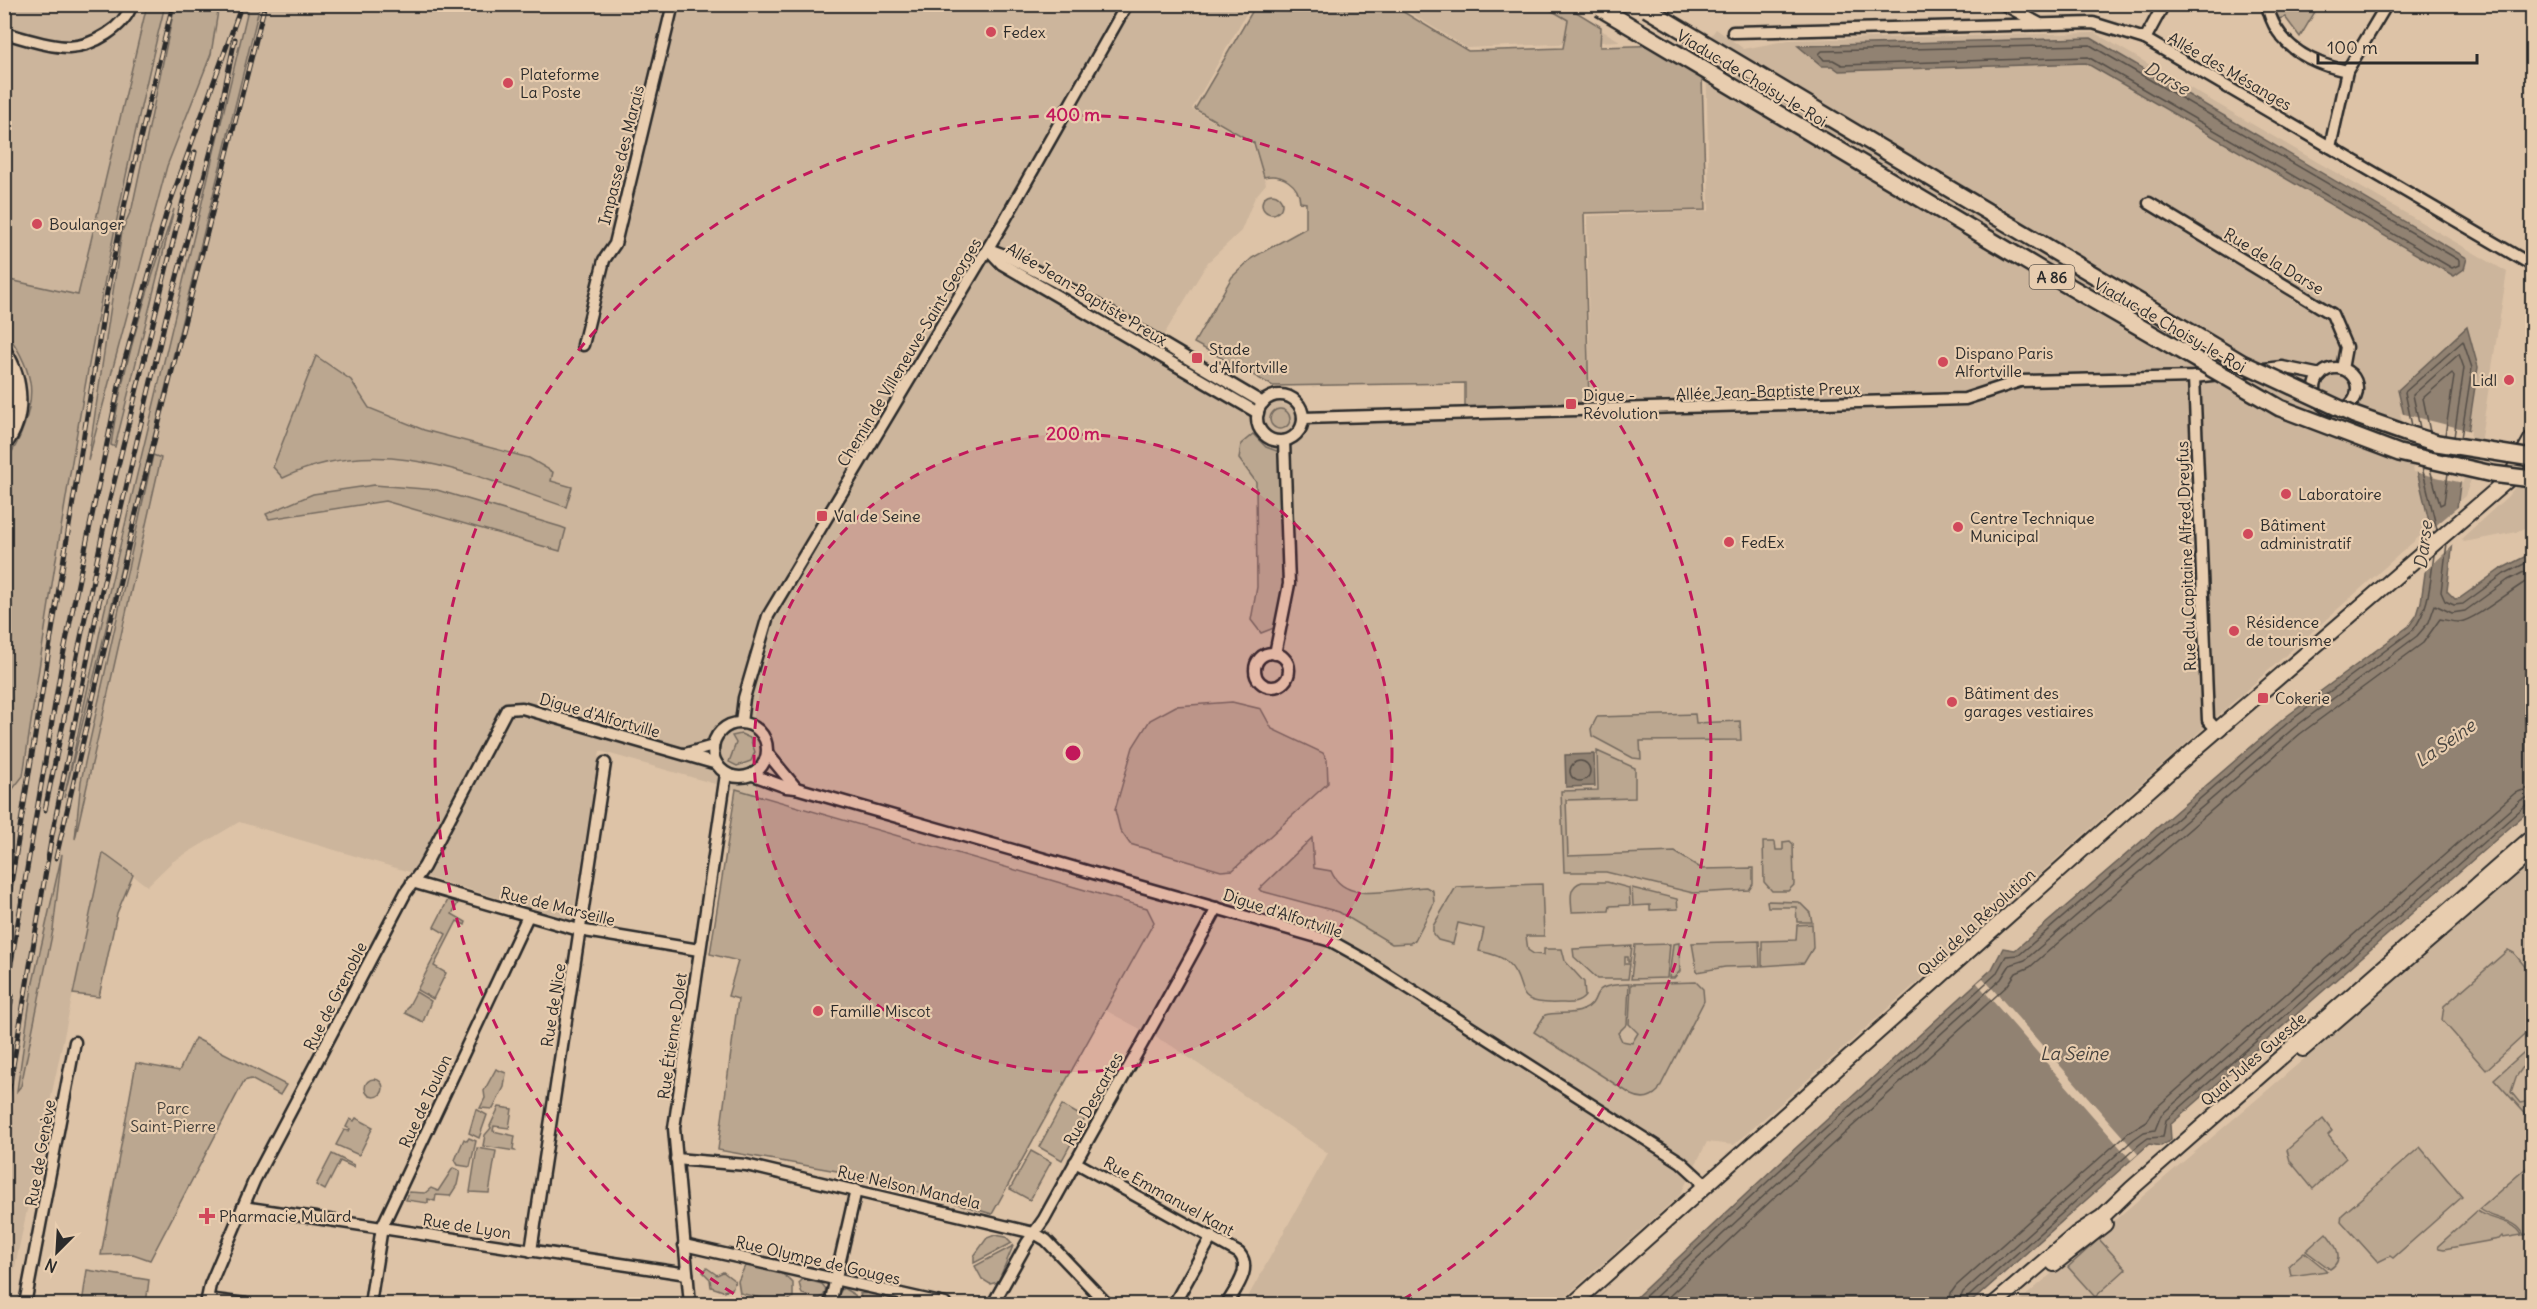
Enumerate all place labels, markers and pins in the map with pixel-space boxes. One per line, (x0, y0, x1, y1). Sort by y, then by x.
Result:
place label: Fedex (1003, 22, 1046, 42)
marker: Fedex (984, 25, 998, 39)
place label: Plateforme La Poste (520, 64, 599, 102)
marker: Plateforme La Poste (501, 76, 515, 90)
place label: Boulanger (49, 214, 124, 234)
marker: Boulanger (30, 217, 44, 231)
place label: Stade d'Alfortville (1209, 339, 1288, 377)
place label: Dispano Paris Alfortville (1955, 343, 2053, 381)
marker: Stade d'Alfortville (1190, 351, 1204, 365)
marker: Dispano Paris Alfortville (1936, 355, 1950, 369)
place label: Lidl (2472, 370, 2497, 390)
marker: Lidl (2502, 373, 2516, 387)
place label: Digue - Révolution (1583, 385, 1658, 423)
marker: Digue - Révolution (1564, 397, 1578, 411)
place label: Laboratoire (2298, 484, 2382, 504)
marker: Laboratoire (2279, 487, 2293, 501)
place label: Val de Seine (834, 506, 921, 526)
place label: Centre Technique Municipal (1970, 508, 2095, 546)
marker: Val de Seine (815, 509, 829, 523)
place label: Bâtiment administratif (2260, 515, 2352, 553)
marker: Centre Technique Municipal (1951, 520, 1965, 534)
marker: Bâtiment administratif (2241, 527, 2255, 541)
place label: FedEx (1741, 532, 1785, 552)
marker: FedEx (1722, 535, 1736, 549)
place label: Résidence de tourisme (2246, 612, 2332, 650)
marker: Résidence de tourisme (2227, 624, 2241, 638)
place label: Bâtiment des garages vestiaires (1964, 683, 2093, 721)
place label: Cokerie (2275, 688, 2330, 708)
marker: Cokerie (2256, 691, 2270, 705)
marker: Bâtiment des garages vestiaires (1945, 695, 1959, 709)
centre of rings (1063, 743, 1083, 763)
place label: Famille Miscot (830, 1001, 931, 1021)
marker: Famille Miscot (811, 1004, 825, 1018)
place label: Pharmacie Mulard (219, 1206, 351, 1226)
marker: Pharmacie Mulard (200, 1209, 214, 1223)

